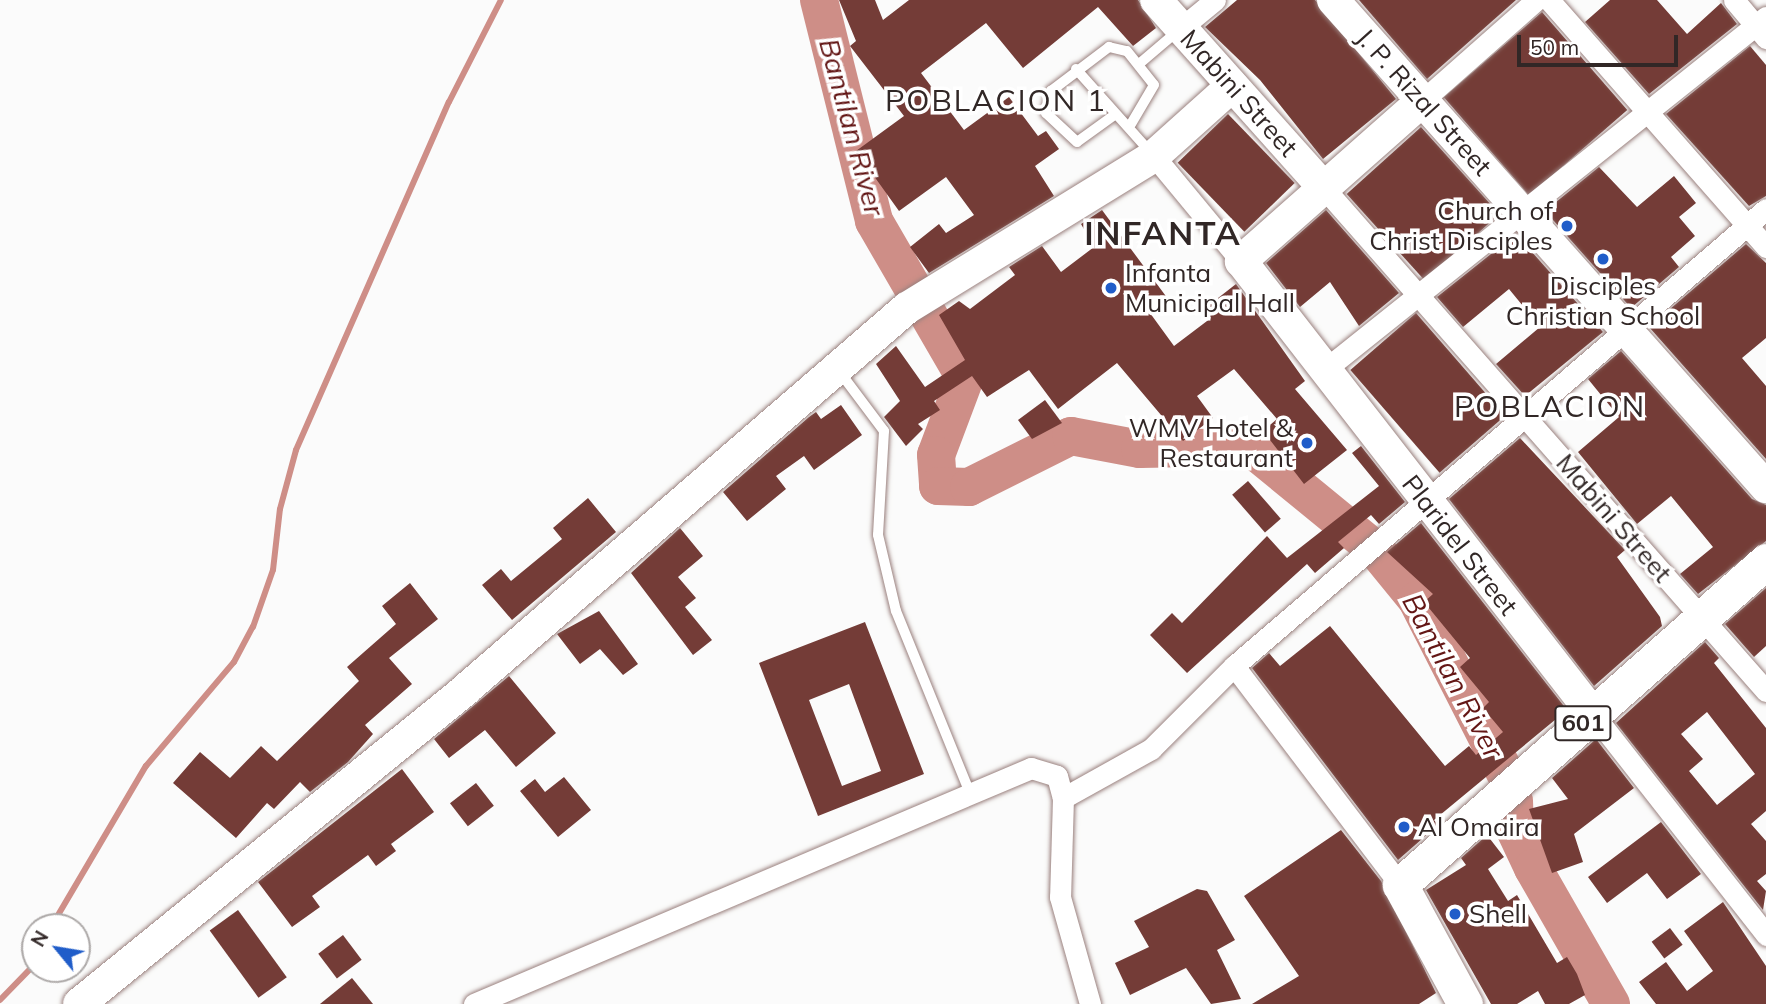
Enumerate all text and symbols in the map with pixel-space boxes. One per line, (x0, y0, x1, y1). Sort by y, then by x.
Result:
scale bar (1521, 21, 1682, 65)
street label: J. P. Rizal Street (1350, 22, 1498, 182)
street label: Mabini Street (1174, 23, 1304, 163)
text: 50 m (1530, 34, 1579, 60)
water label: Bantilan River (812, 35, 892, 219)
district label: POBLACION 1 (886, 82, 1106, 118)
place label: Church of Christ Disciples (1369, 195, 1553, 256)
district label: INFANTA (1085, 213, 1241, 253)
marker: Church of Christ Disciples (1559, 218, 1575, 234)
marker: Disciples Christian School (1595, 251, 1611, 267)
place label: Infanta Municipal Hall (1125, 257, 1295, 318)
place label: Disciples Christian School (1506, 270, 1700, 332)
marker: Infanta Municipal Hall (1103, 280, 1119, 296)
district label: POBLACION (1455, 388, 1645, 424)
place label: WMV Hotel & Restaurant (1129, 412, 1293, 474)
marker: WMV Hotel & Restaurant (1299, 435, 1315, 451)
street label: Mabini Street (1550, 447, 1678, 589)
street label: Plaridel Street (1396, 469, 1524, 621)
water label: Bantilan River (1395, 588, 1511, 764)
road number: 601 (1553, 702, 1613, 744)
place label: Al Omaira (1418, 811, 1540, 843)
marker: Al Omaira (1396, 819, 1412, 835)
place label: Shell (1469, 898, 1527, 930)
marker: Shell (1447, 906, 1463, 922)
north arrow (21, 913, 91, 983)
text: N (26, 926, 54, 951)

